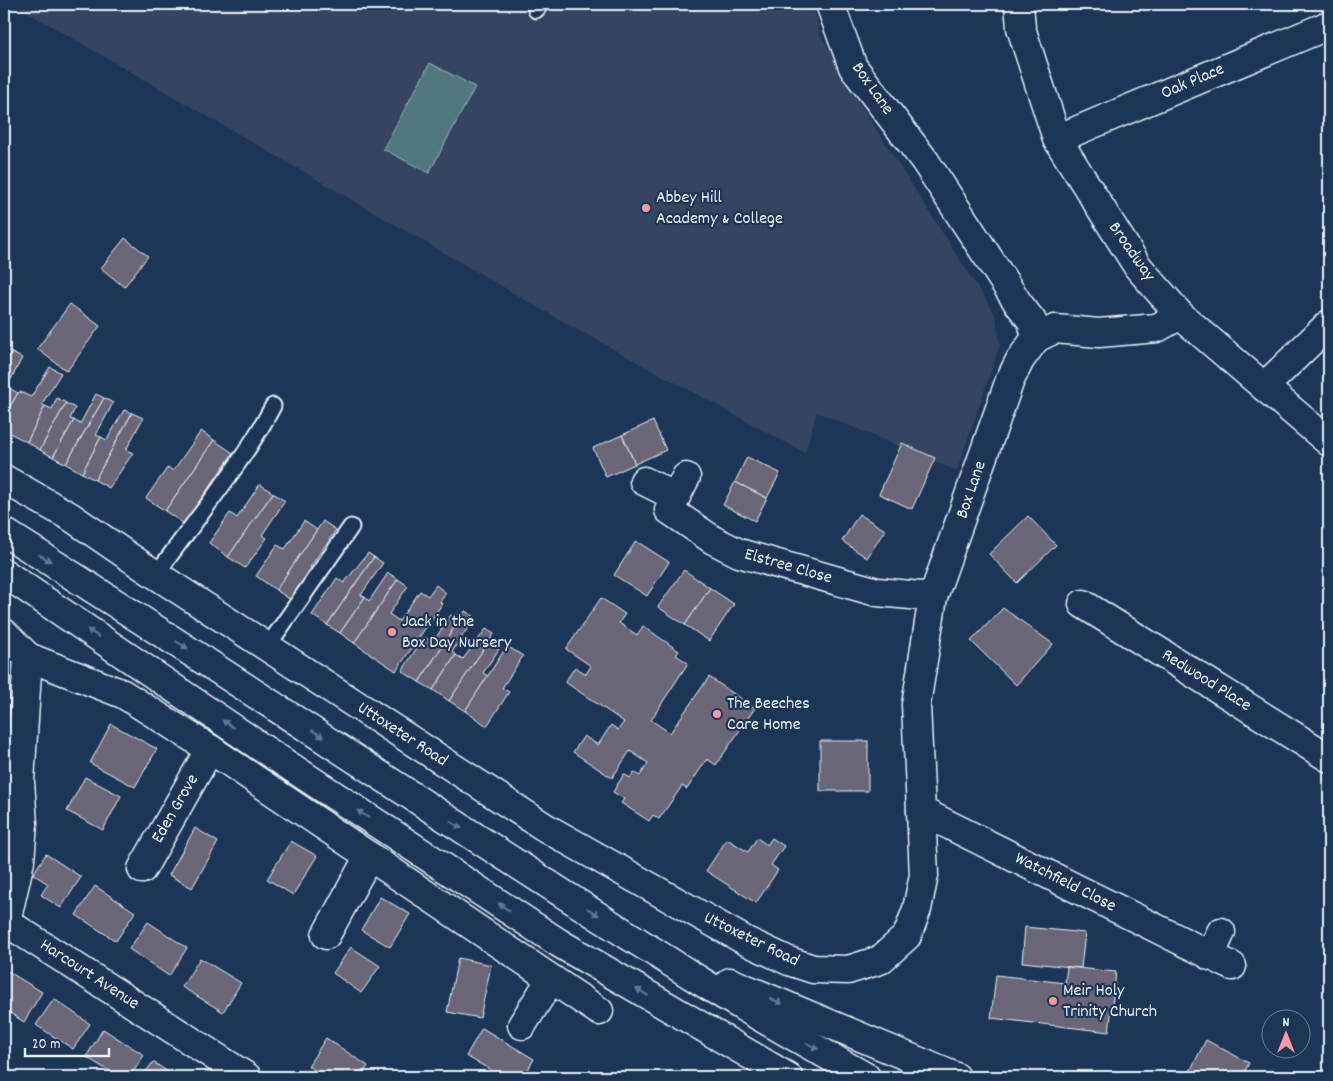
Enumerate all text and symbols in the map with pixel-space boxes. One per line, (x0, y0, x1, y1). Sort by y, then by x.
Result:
street label: Box Lane (845, 58, 899, 121)
street label: Oak Place (1158, 58, 1228, 106)
place label: Abbey Hill Academy & College (656, 186, 783, 232)
marker: Abbey Hill Academy & College (640, 202, 652, 214)
street label: Broadway (1101, 217, 1161, 287)
street label: Box Lane (951, 458, 994, 522)
street label: Elstree Close (741, 543, 835, 591)
one-way arrow (38, 554, 52, 563)
place label: Jack in the Box Day Nursery (402, 610, 512, 656)
marker: Jack in the Box Day Nursery (386, 626, 398, 638)
one-way arrow (87, 628, 100, 638)
one-way arrow (176, 641, 189, 650)
street label: Redwood Place (1156, 644, 1256, 718)
place label: The Beeches Care Home (727, 692, 810, 738)
street label: Uttoxeter Road (352, 696, 452, 774)
marker: The Beeches Care Home (711, 708, 723, 720)
one-way arrow (221, 719, 235, 729)
one-way arrow (312, 729, 325, 739)
street label: Eden Grove (146, 770, 206, 848)
one-way arrow (357, 809, 370, 819)
one-way arrow (449, 820, 462, 829)
street label: Watchfield Close (1010, 847, 1120, 919)
one-way arrow (498, 902, 511, 912)
street label: Uttoxeter Road (699, 906, 803, 974)
one-way arrow (586, 907, 600, 916)
street label: Harcourt Avenue (34, 933, 144, 1017)
place label: Meir Holy Trinity Church (1063, 979, 1157, 1025)
one-way arrow (636, 988, 649, 997)
marker: Meir Holy Trinity Church (1047, 995, 1059, 1007)
one-way arrow (769, 998, 783, 1006)
north arrow (1260, 1008, 1310, 1058)
text: N (1283, 1013, 1290, 1033)
scale bar (25, 1026, 109, 1058)
text: 20 m (32, 1034, 60, 1056)
one-way arrow (804, 1042, 819, 1050)

